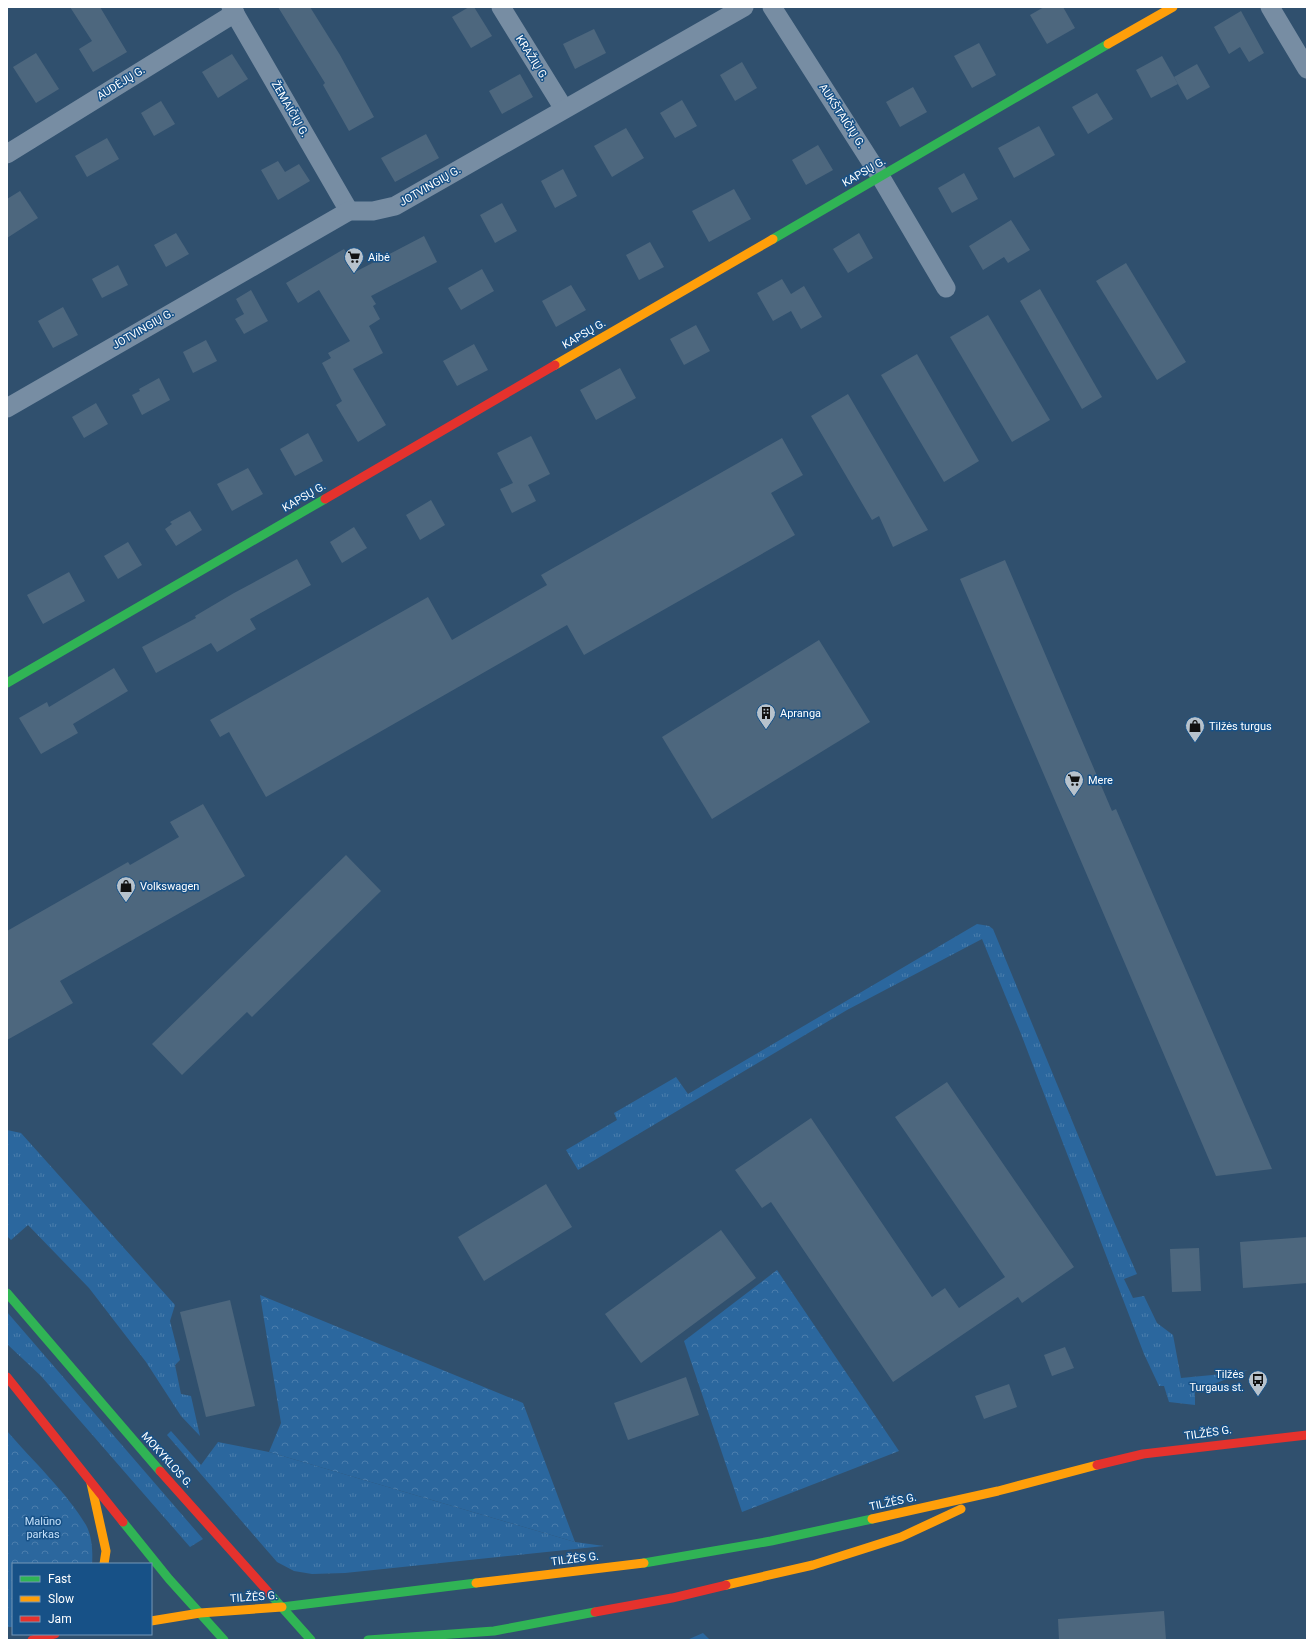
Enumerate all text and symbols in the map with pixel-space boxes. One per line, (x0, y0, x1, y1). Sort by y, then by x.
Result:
street label: KRAŽIŲ G. (513, 33, 551, 83)
street label: AUDĖJŲ G. (95, 63, 147, 103)
street label: ŽEMAIČIŲ G. (269, 78, 312, 140)
street label: AUKŠTAIČIŲ G. (816, 81, 869, 151)
street label: KAPSŲ G. (840, 154, 888, 190)
street label: JOTVINGIŲ G. (397, 163, 463, 209)
supermarket icon: Aibė (343, 246, 365, 274)
place label: Aibė (368, 251, 390, 264)
street label: JOTVINGIŲ G. (110, 306, 176, 352)
street label: KAPSŲ G. (560, 316, 608, 352)
street label: KAPSŲ G. (280, 479, 328, 515)
building icon: Apranga (755, 702, 777, 730)
place label: Apranga (780, 707, 821, 720)
shop icon: Tilžės turgus (1184, 715, 1206, 743)
place label: Tilžės turgus (1209, 720, 1272, 733)
supermarket icon: Mere (1063, 769, 1085, 797)
place label: Mere (1088, 774, 1113, 787)
shop icon: Volkswagen (115, 875, 137, 903)
place label: Volkswagen (140, 880, 199, 893)
place label: Tilžės Turgaus st. (1189, 1368, 1244, 1394)
bus stop icon: Tilžės Turgaus st. (1247, 1369, 1269, 1397)
street label: TILŽĖS G. (1183, 1423, 1233, 1443)
street label: MOKYKLOS G. (139, 1429, 195, 1491)
street label: TILŽĖS G. (868, 1491, 918, 1513)
park label: Malūno parkas (25, 1515, 61, 1541)
street label: TILŽĖS G. (550, 1550, 600, 1568)
legend (12, 1563, 152, 1635)
text: Fast (48, 1572, 71, 1586)
street label: TILŽĖS G. (230, 1589, 278, 1605)
text: Slow (48, 1592, 74, 1606)
text: Jam (48, 1612, 72, 1626)

